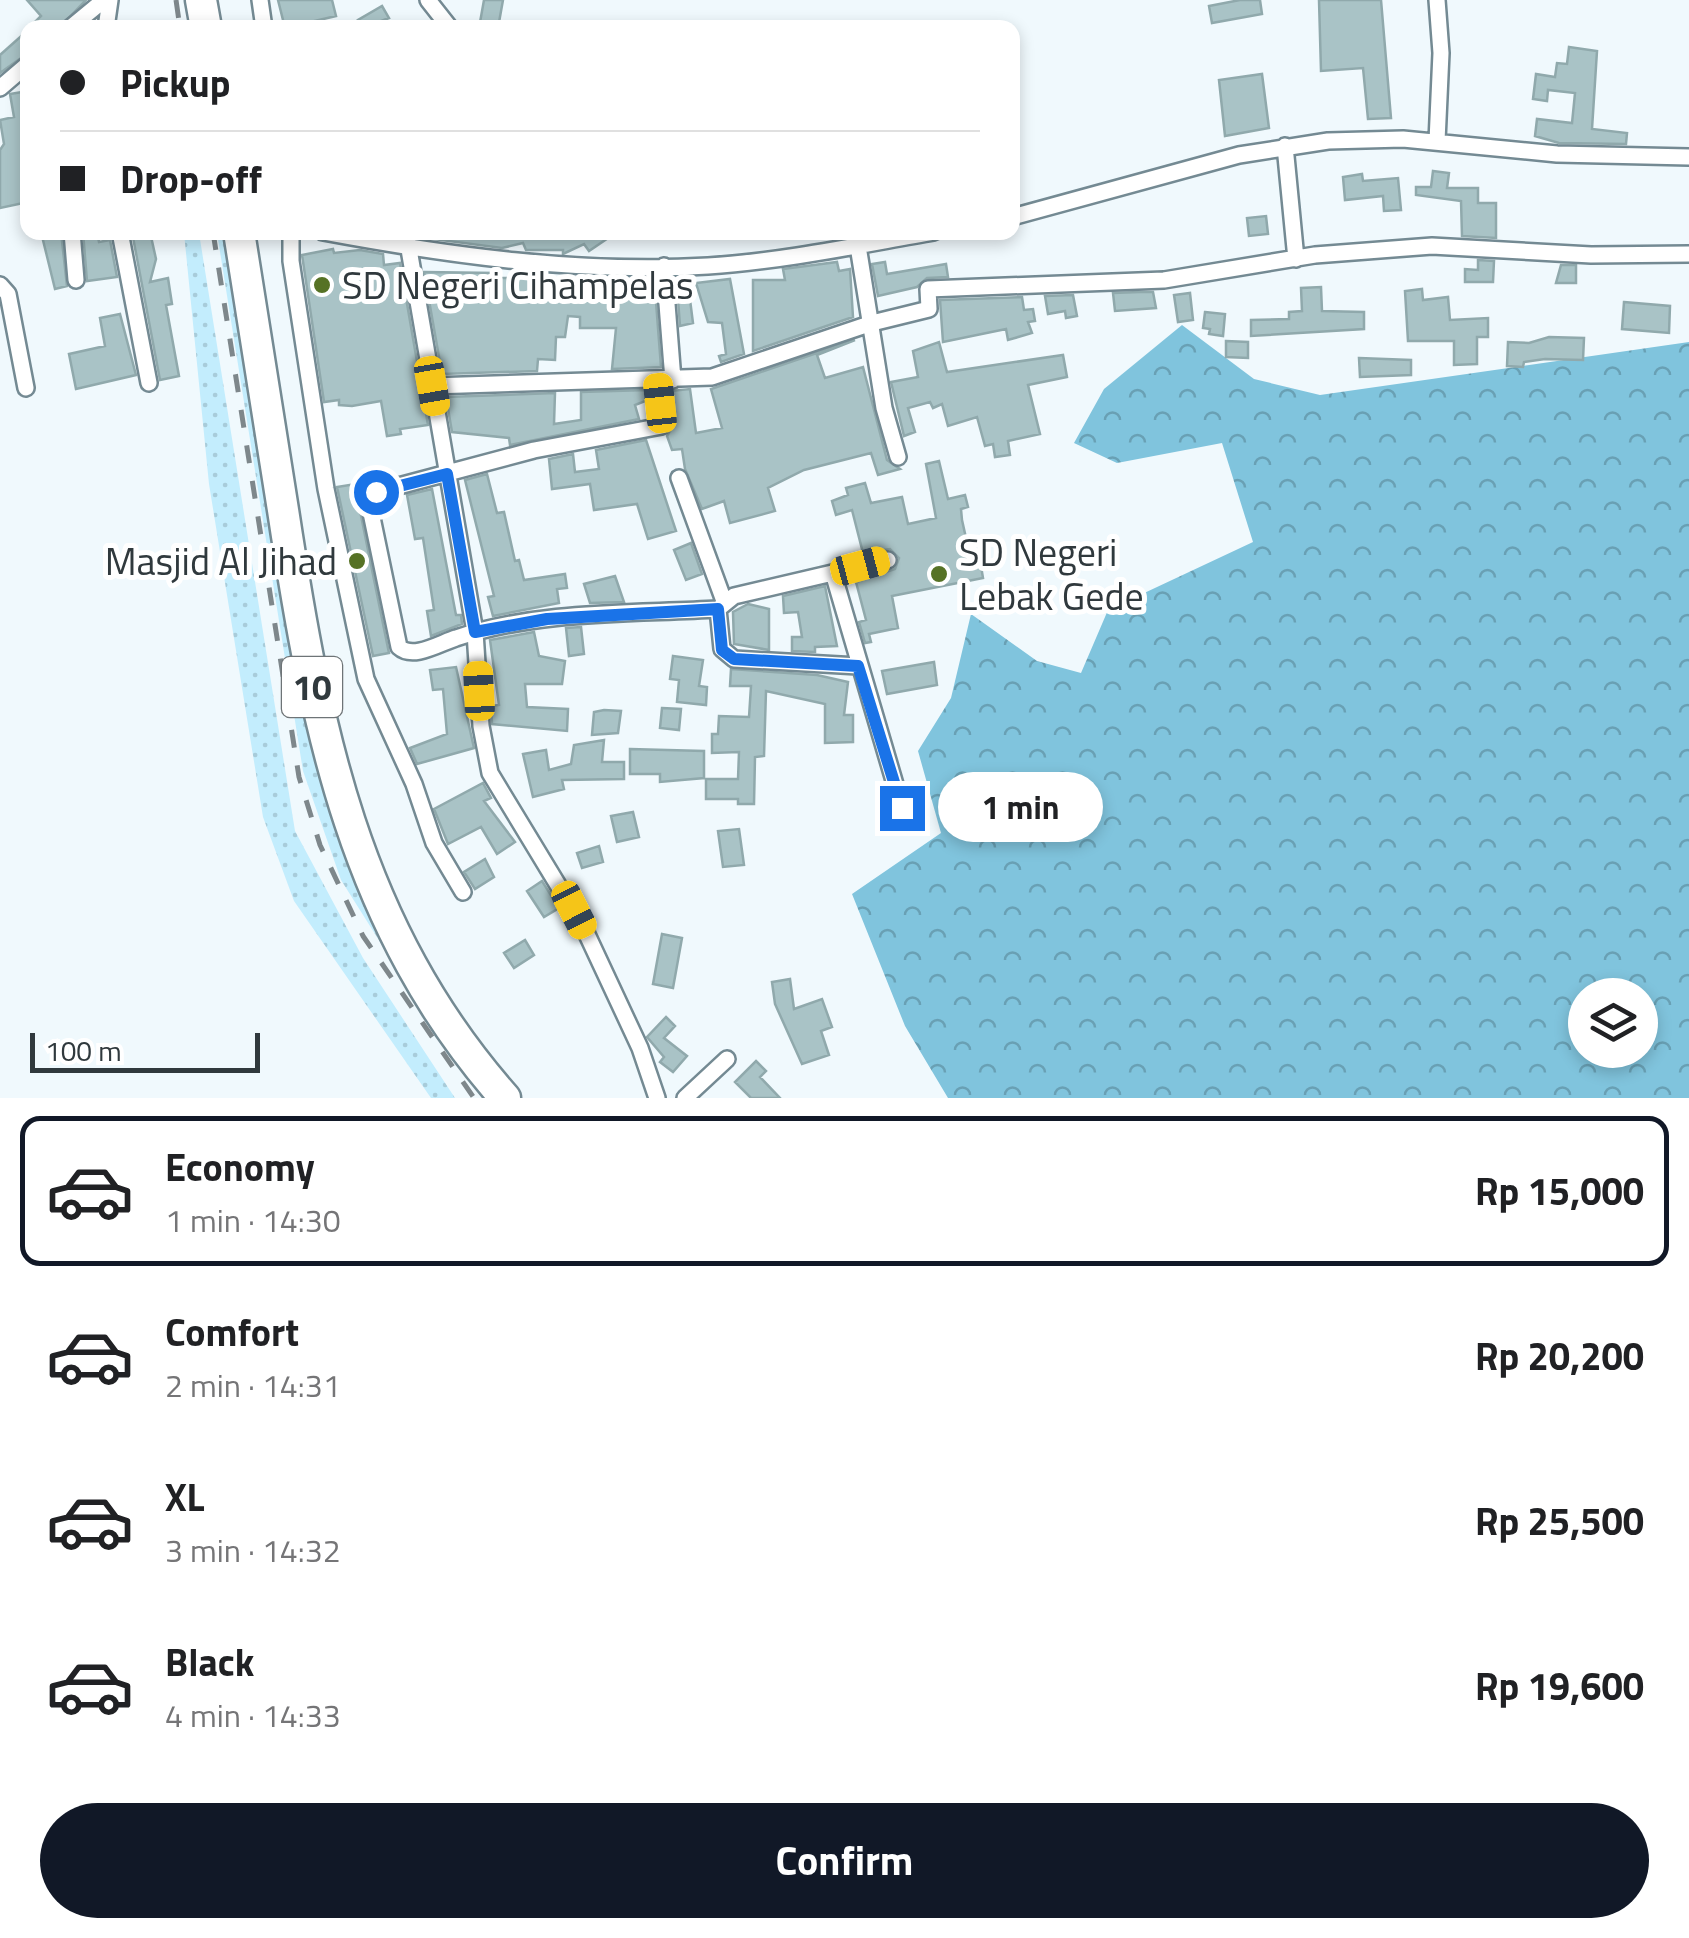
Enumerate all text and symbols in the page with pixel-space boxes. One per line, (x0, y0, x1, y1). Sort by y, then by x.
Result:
text: Pickup (120, 54, 230, 112)
text: Drop-off (120, 150, 262, 208)
place label: SD Negeri Cihampelas (342, 256, 694, 314)
marker: SD Negeri Cihampelas (311, 274, 333, 296)
car (412, 354, 452, 418)
car (642, 372, 678, 434)
route start (354, 470, 399, 515)
place label: SD Negeri Lebak Gede (959, 523, 1144, 625)
place label: Masjid Al Jihad (105, 532, 337, 590)
car (827, 544, 893, 588)
marker: Masjid Al Jihad (346, 550, 368, 572)
marker: SD Negeri Lebak Gede (928, 563, 950, 585)
road number: 10 (282, 657, 342, 717)
car (462, 660, 496, 722)
callout: 1 min (937, 773, 1102, 843)
text: 1 min (982, 783, 1059, 831)
route end (880, 786, 925, 831)
car (547, 876, 601, 944)
map controls (1568, 978, 1658, 1068)
button: layers (1568, 978, 1658, 1068)
scale bar (30, 1028, 260, 1072)
text: 100 m (45, 1029, 122, 1072)
text: Economy (165, 1138, 315, 1196)
icon: car (45, 1146, 135, 1236)
text: Rp 15,000 (1475, 1162, 1644, 1220)
text: 1 min · 14:30 (165, 1196, 341, 1244)
text: Comfort (165, 1303, 299, 1361)
icon: car (45, 1311, 135, 1401)
text: Rp 20,200 (1475, 1327, 1644, 1385)
text: 2 min · 14:31 (165, 1361, 341, 1409)
text: XL (165, 1468, 205, 1526)
icon: car (45, 1476, 135, 1566)
text: Rp 25,500 (1475, 1492, 1644, 1550)
text: 3 min · 14:32 (165, 1526, 341, 1574)
text: Black (165, 1633, 254, 1691)
icon: car (45, 1641, 135, 1731)
text: Rp 19,600 (1475, 1657, 1644, 1715)
text: 4 min · 14:33 (165, 1691, 341, 1739)
button: Confirm (40, 1803, 1649, 1918)

